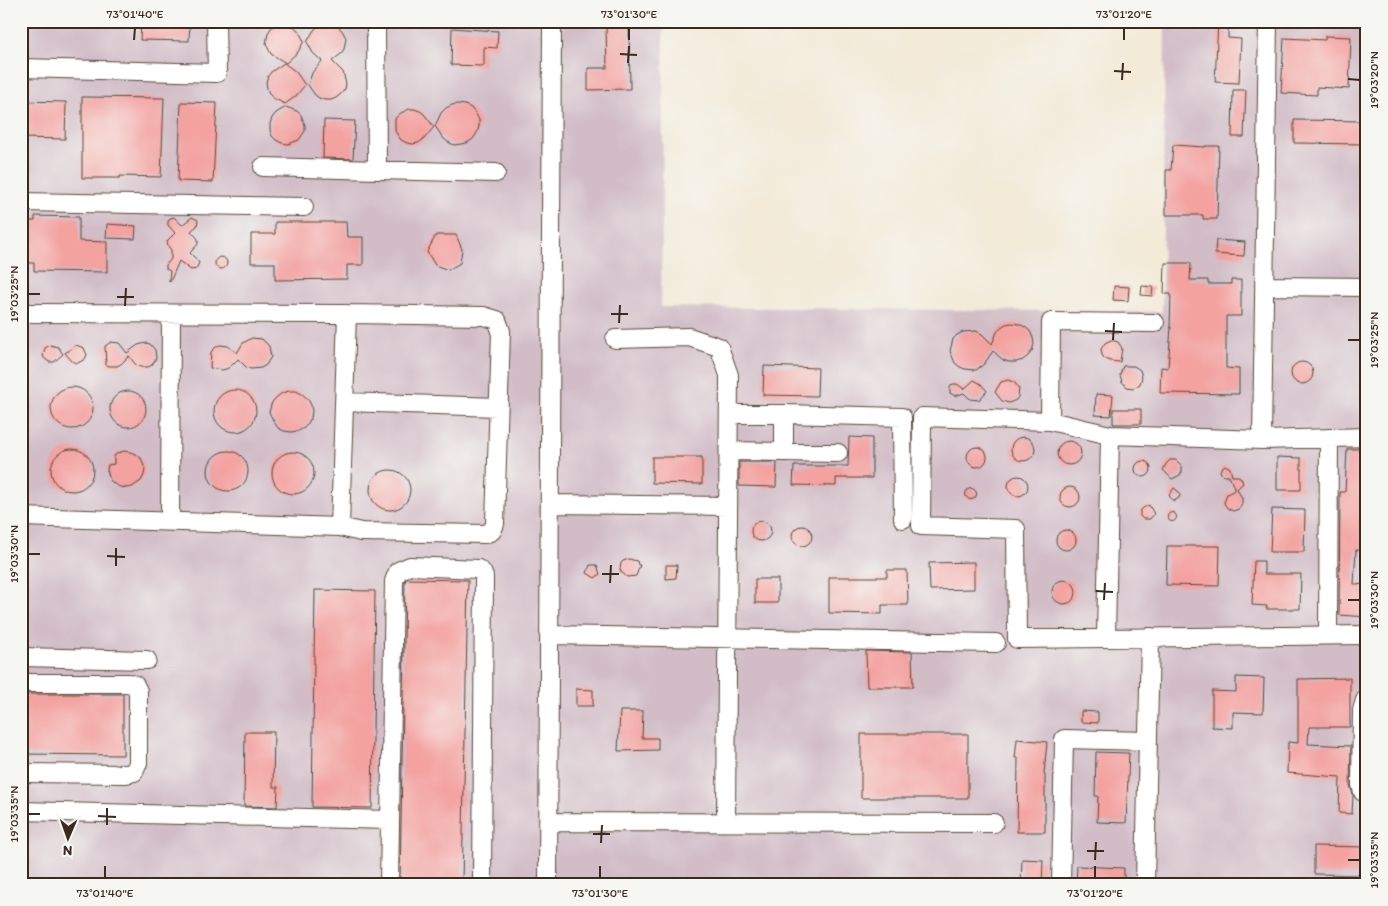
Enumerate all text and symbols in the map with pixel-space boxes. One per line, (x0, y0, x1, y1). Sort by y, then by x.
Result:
text: 73°01'40"E (107, 7, 164, 21)
text: 73°01'30"E (601, 7, 657, 21)
text: 73°01'20"E (1096, 7, 1152, 21)
text: 19°03'20"N (1367, 51, 1381, 109)
text: 19°03'25"N (7, 266, 21, 322)
text: 19°03'25"N (1367, 312, 1381, 368)
text: 19°03'30"N (7, 525, 21, 583)
text: 19°03'30"N (1367, 571, 1381, 629)
text: 19°03'35"N (7, 786, 21, 842)
north arrow (42, 814, 92, 864)
text: 19°03'35"N (1367, 832, 1381, 888)
text: N (63, 842, 73, 859)
text: 73°01'40"E (77, 886, 134, 900)
text: 73°01'30"E (572, 886, 628, 900)
text: 73°01'20"E (1067, 886, 1123, 900)

